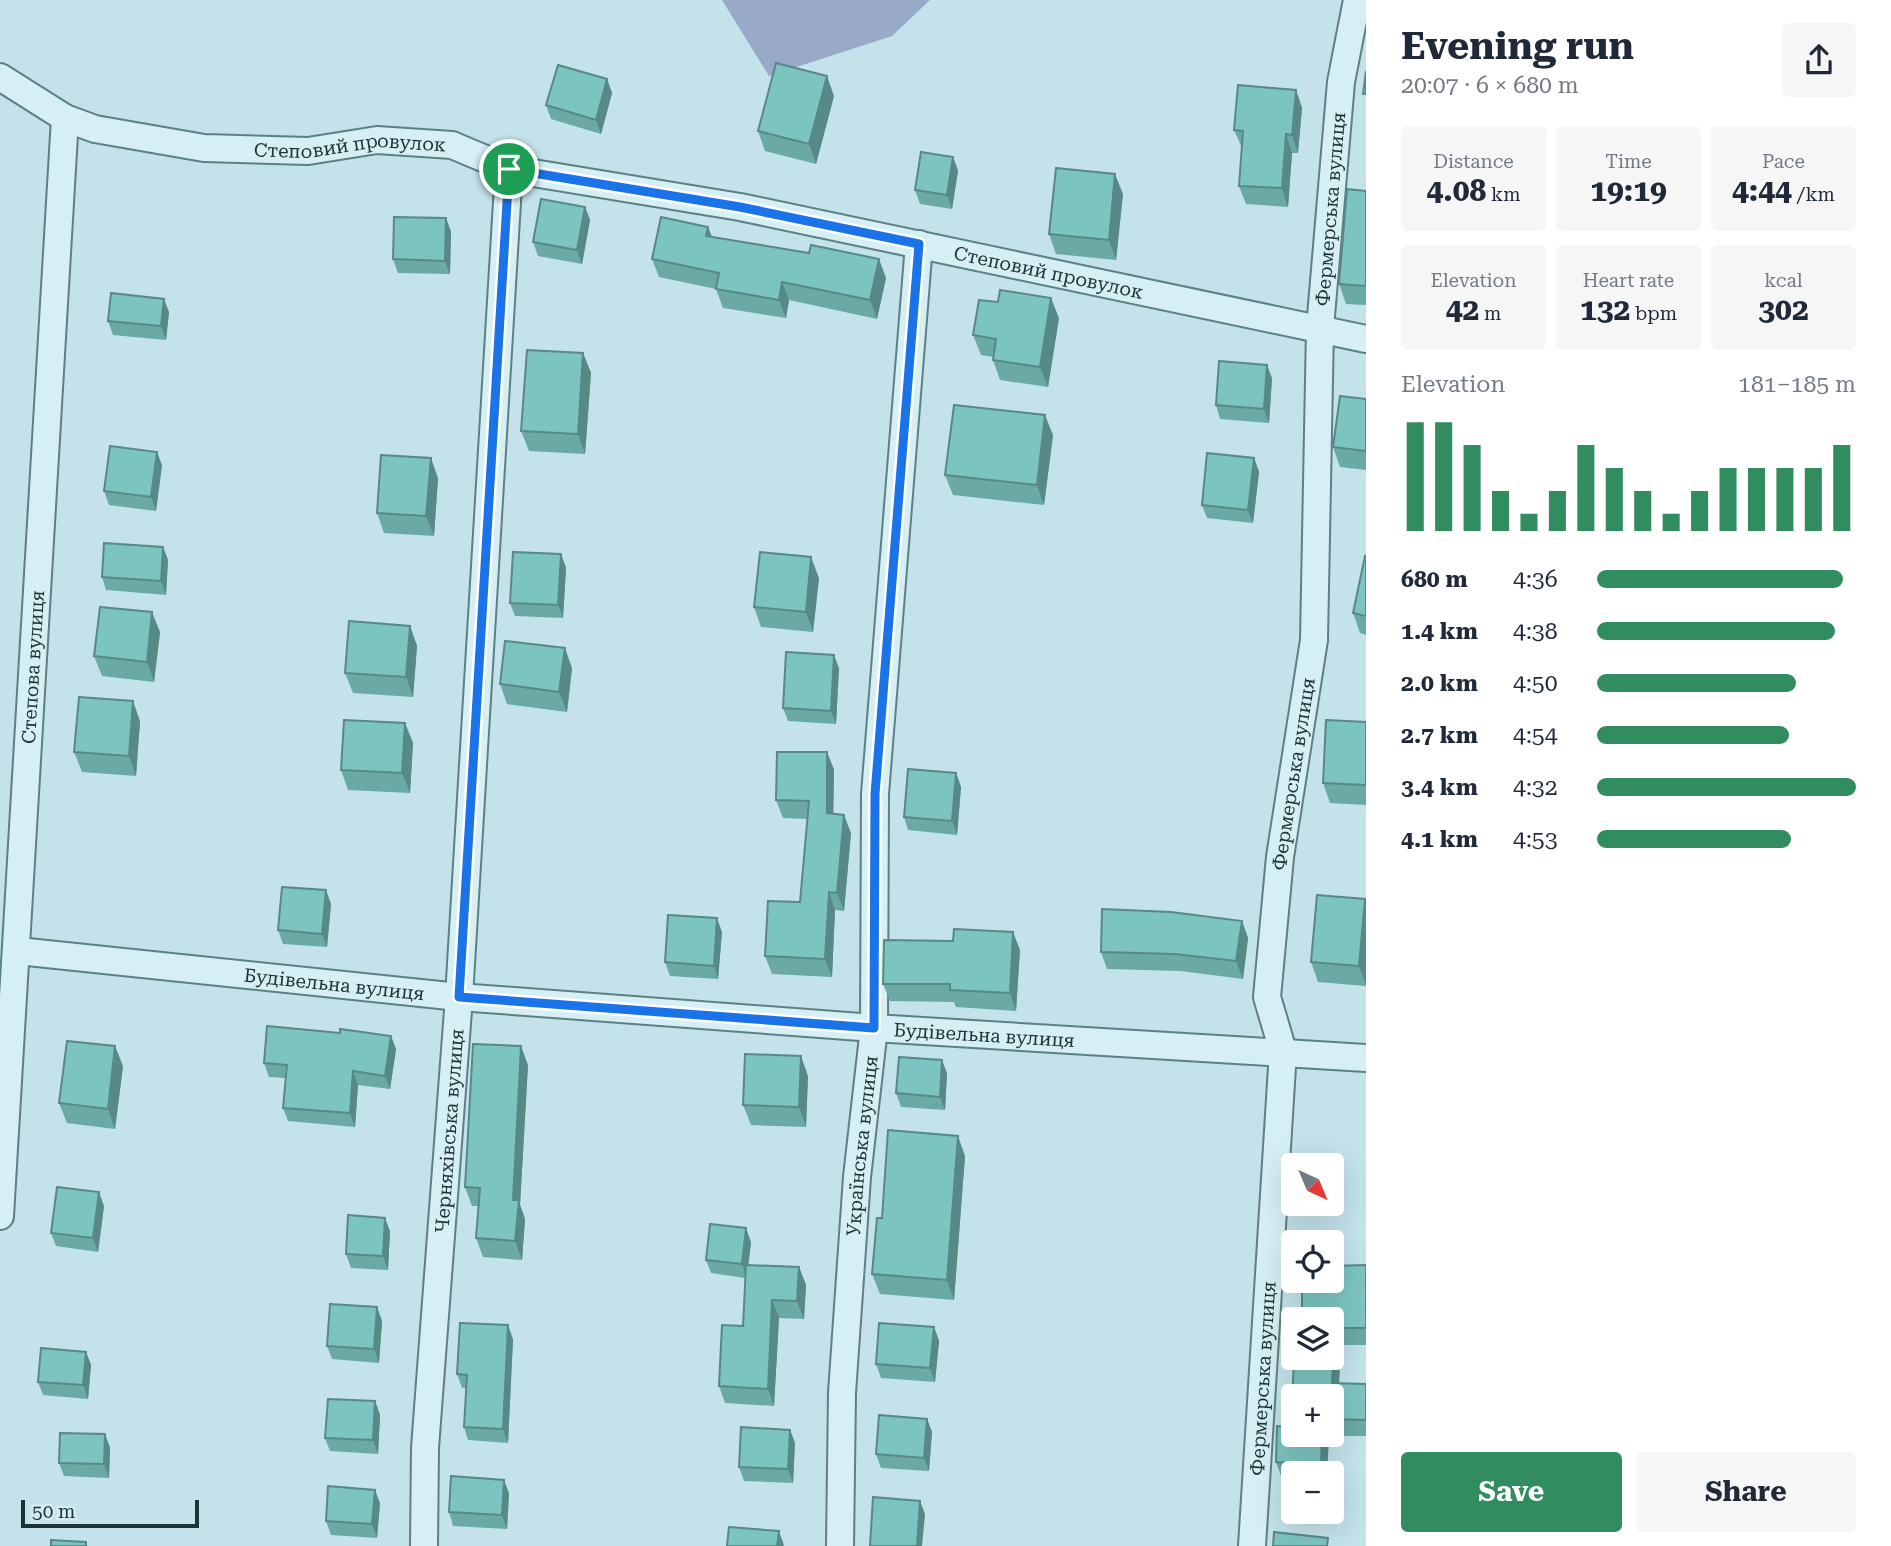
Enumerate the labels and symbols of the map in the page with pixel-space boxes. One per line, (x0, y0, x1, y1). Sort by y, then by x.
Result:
street label: Фермерська вулиця (1310, 111, 1350, 307)
street label: Степовий провулок (254, 129, 447, 163)
pin (479, 139, 539, 199)
street label: Степовий провулок (952, 241, 1146, 303)
street label: Степова вулиця (16, 589, 49, 744)
street label: Фермерська вулиця (1267, 676, 1319, 871)
street label: Будівельна вулиця (243, 963, 426, 1005)
street label: Будівельна вулиця (893, 1018, 1076, 1052)
street label: Черняхівська вулиця (430, 1028, 468, 1234)
street label: Українська вулиця (841, 1054, 882, 1237)
north arrow (1281, 1153, 1344, 1216)
street label: Фермерська вулиця (1245, 1280, 1280, 1476)
scale bar (21, 1497, 200, 1529)

